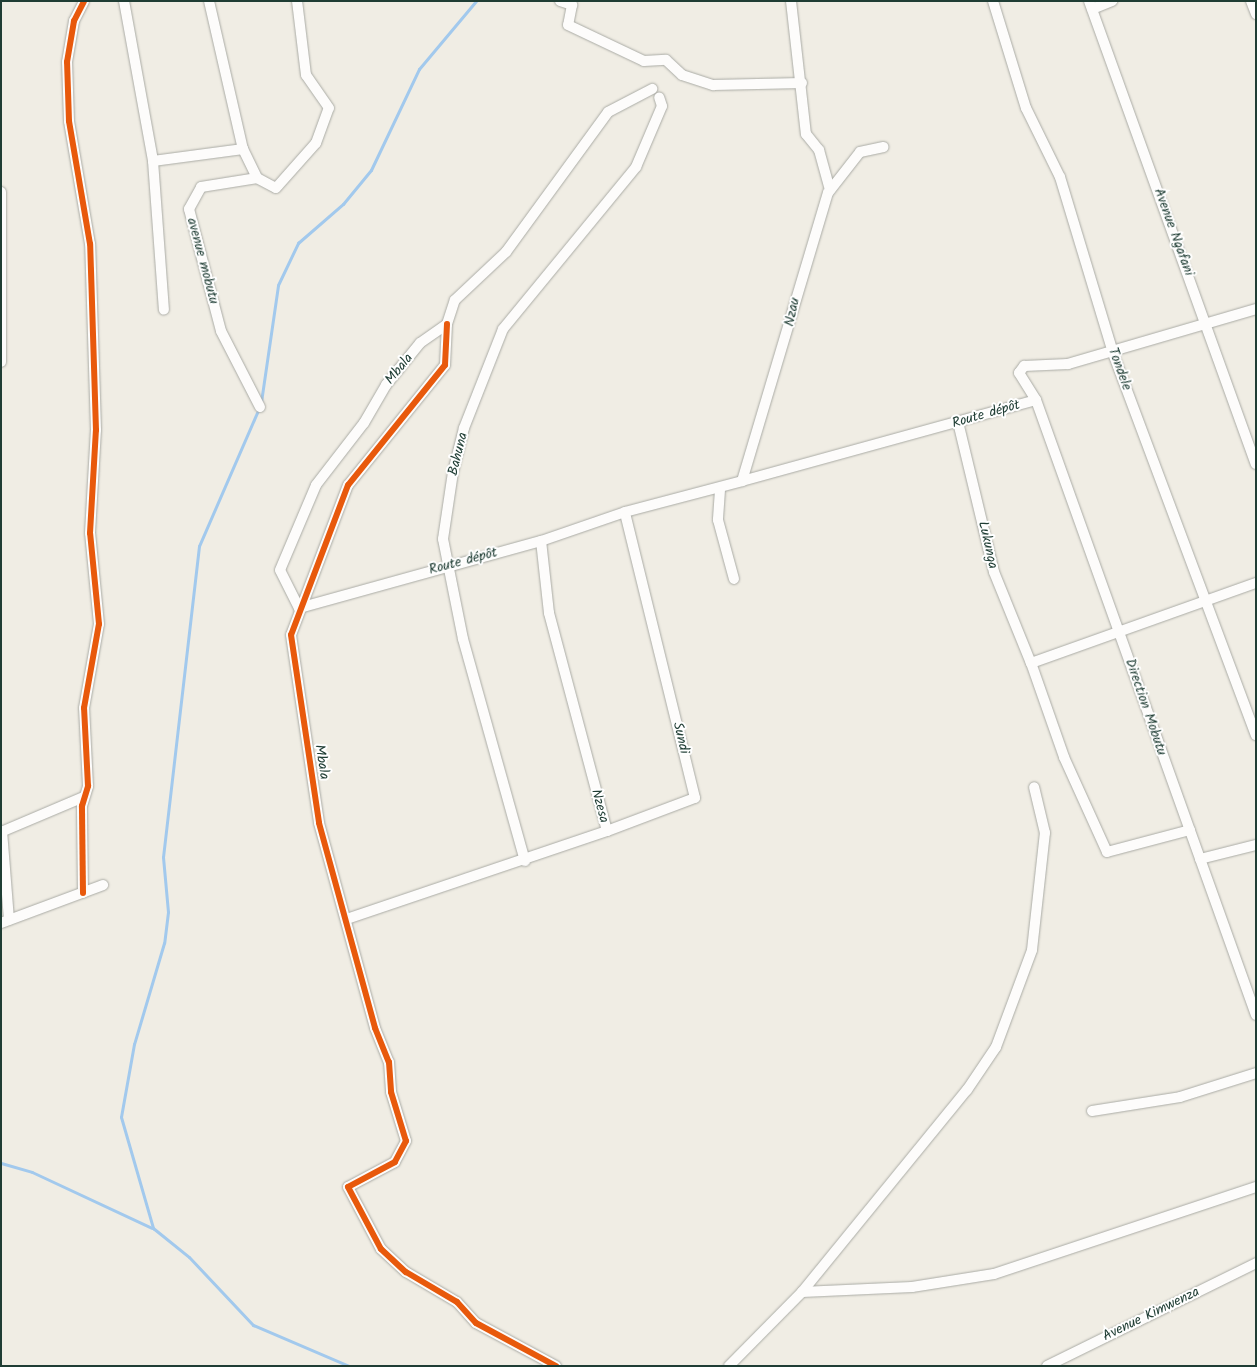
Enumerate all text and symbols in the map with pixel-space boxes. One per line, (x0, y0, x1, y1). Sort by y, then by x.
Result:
street label: Avenue Ngafani (1150, 186, 1198, 278)
street label: avenue mobutu (183, 216, 223, 306)
street label: Nzau (781, 296, 803, 328)
street label: Tondele (1105, 345, 1135, 393)
street label: Mbala (381, 350, 417, 388)
street label: Route dépôt (950, 396, 1022, 432)
street label: Bahuna (445, 431, 471, 477)
street label: Lukunga (974, 520, 1002, 570)
street label: Route dépôt (427, 544, 499, 578)
street label: Direction Mobutu (1122, 656, 1170, 758)
street label: Sundi (669, 721, 693, 755)
street label: Mbala (311, 743, 333, 781)
street label: Nzesa (587, 787, 613, 825)
street label: Avenue Kimwenza (1100, 1283, 1202, 1345)

